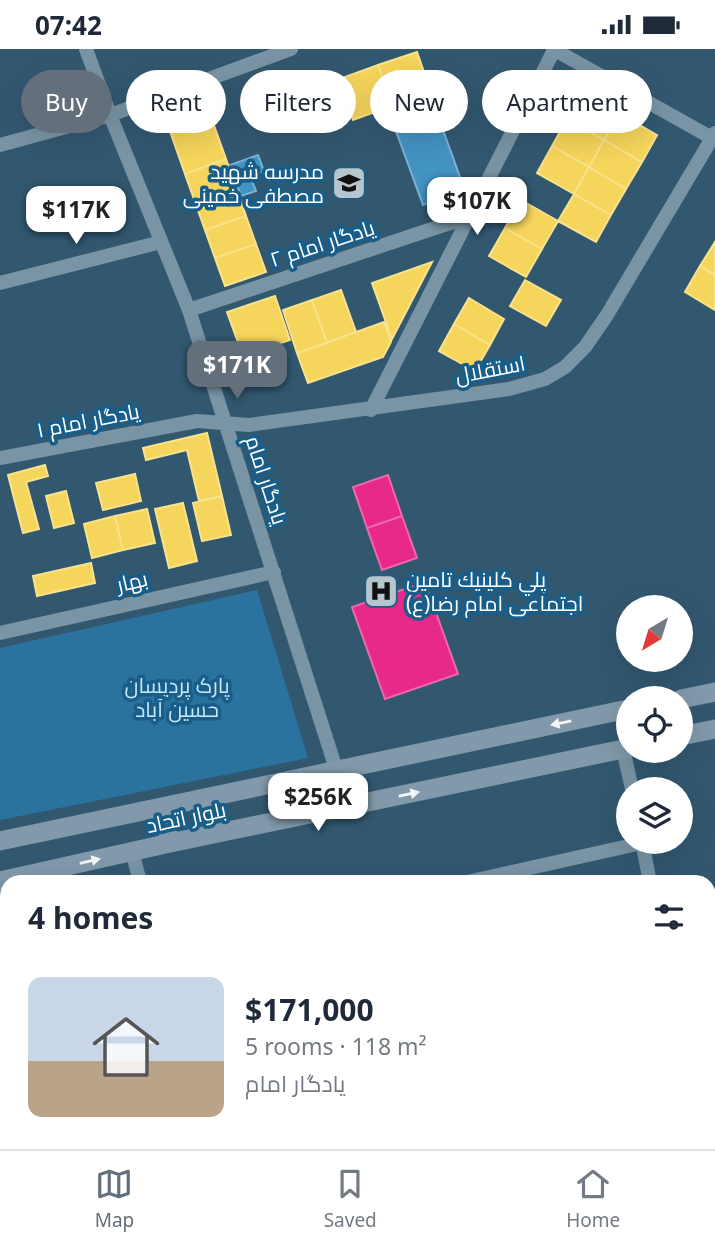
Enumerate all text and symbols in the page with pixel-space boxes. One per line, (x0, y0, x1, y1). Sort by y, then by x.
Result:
text: 07:42 (35, 7, 102, 43)
chip: Buy (21, 70, 112, 133)
chip: Rent (126, 70, 226, 133)
chip: Filters (240, 70, 356, 133)
chip: New (370, 70, 468, 133)
chip: Apartment (482, 70, 652, 133)
place label: مدرسه شهید مصطفی خمینی (183, 157, 324, 209)
school or university icon: مدرسه شهید مصطفی خمینی (330, 164, 368, 202)
pin: $107K (428, 177, 526, 237)
text: $107K (443, 184, 511, 216)
pin: $117K (27, 187, 125, 246)
text: $117K (42, 193, 110, 225)
street label: یادگار امام ۲ (266, 213, 379, 274)
pin: $171K (188, 341, 286, 401)
text: $171K (203, 348, 271, 380)
street label: استقلال (453, 349, 527, 389)
street label: یادگار امام ۱ (34, 396, 142, 445)
street label: یادگار امام (239, 432, 295, 529)
street label: بهار (113, 564, 150, 598)
place label: پلي كلينيك تامین اجتماعی امام رضا(ع) (406, 565, 583, 618)
hospital icon: پلي كلينيك تامین اجتماعی امام رضا(ع) (362, 572, 400, 610)
north arrow (616, 595, 693, 672)
map controls (616, 595, 693, 854)
park label: پارک پردیسان حسین آباد (124, 671, 230, 723)
button: locate (616, 686, 693, 763)
one-way arrow (550, 717, 572, 728)
pin: $256K (269, 773, 367, 833)
button: layers (616, 777, 693, 854)
text: $256K (284, 780, 352, 812)
one-way arrow (398, 788, 420, 799)
street label: بلوار اتحاد (143, 795, 229, 839)
one-way arrow (80, 855, 102, 866)
text: 4 homes (28, 897, 153, 938)
icon: filters (650, 898, 688, 936)
text: $171,000 (245, 989, 374, 1030)
icon: home (84, 1005, 168, 1089)
text: 5 rooms · 118 m² (245, 1030, 427, 1062)
text: یادگار امام (245, 1067, 346, 1099)
tab: Map (95, 1165, 134, 1233)
tab: Saved (324, 1165, 377, 1233)
tab: Home (566, 1165, 620, 1233)

